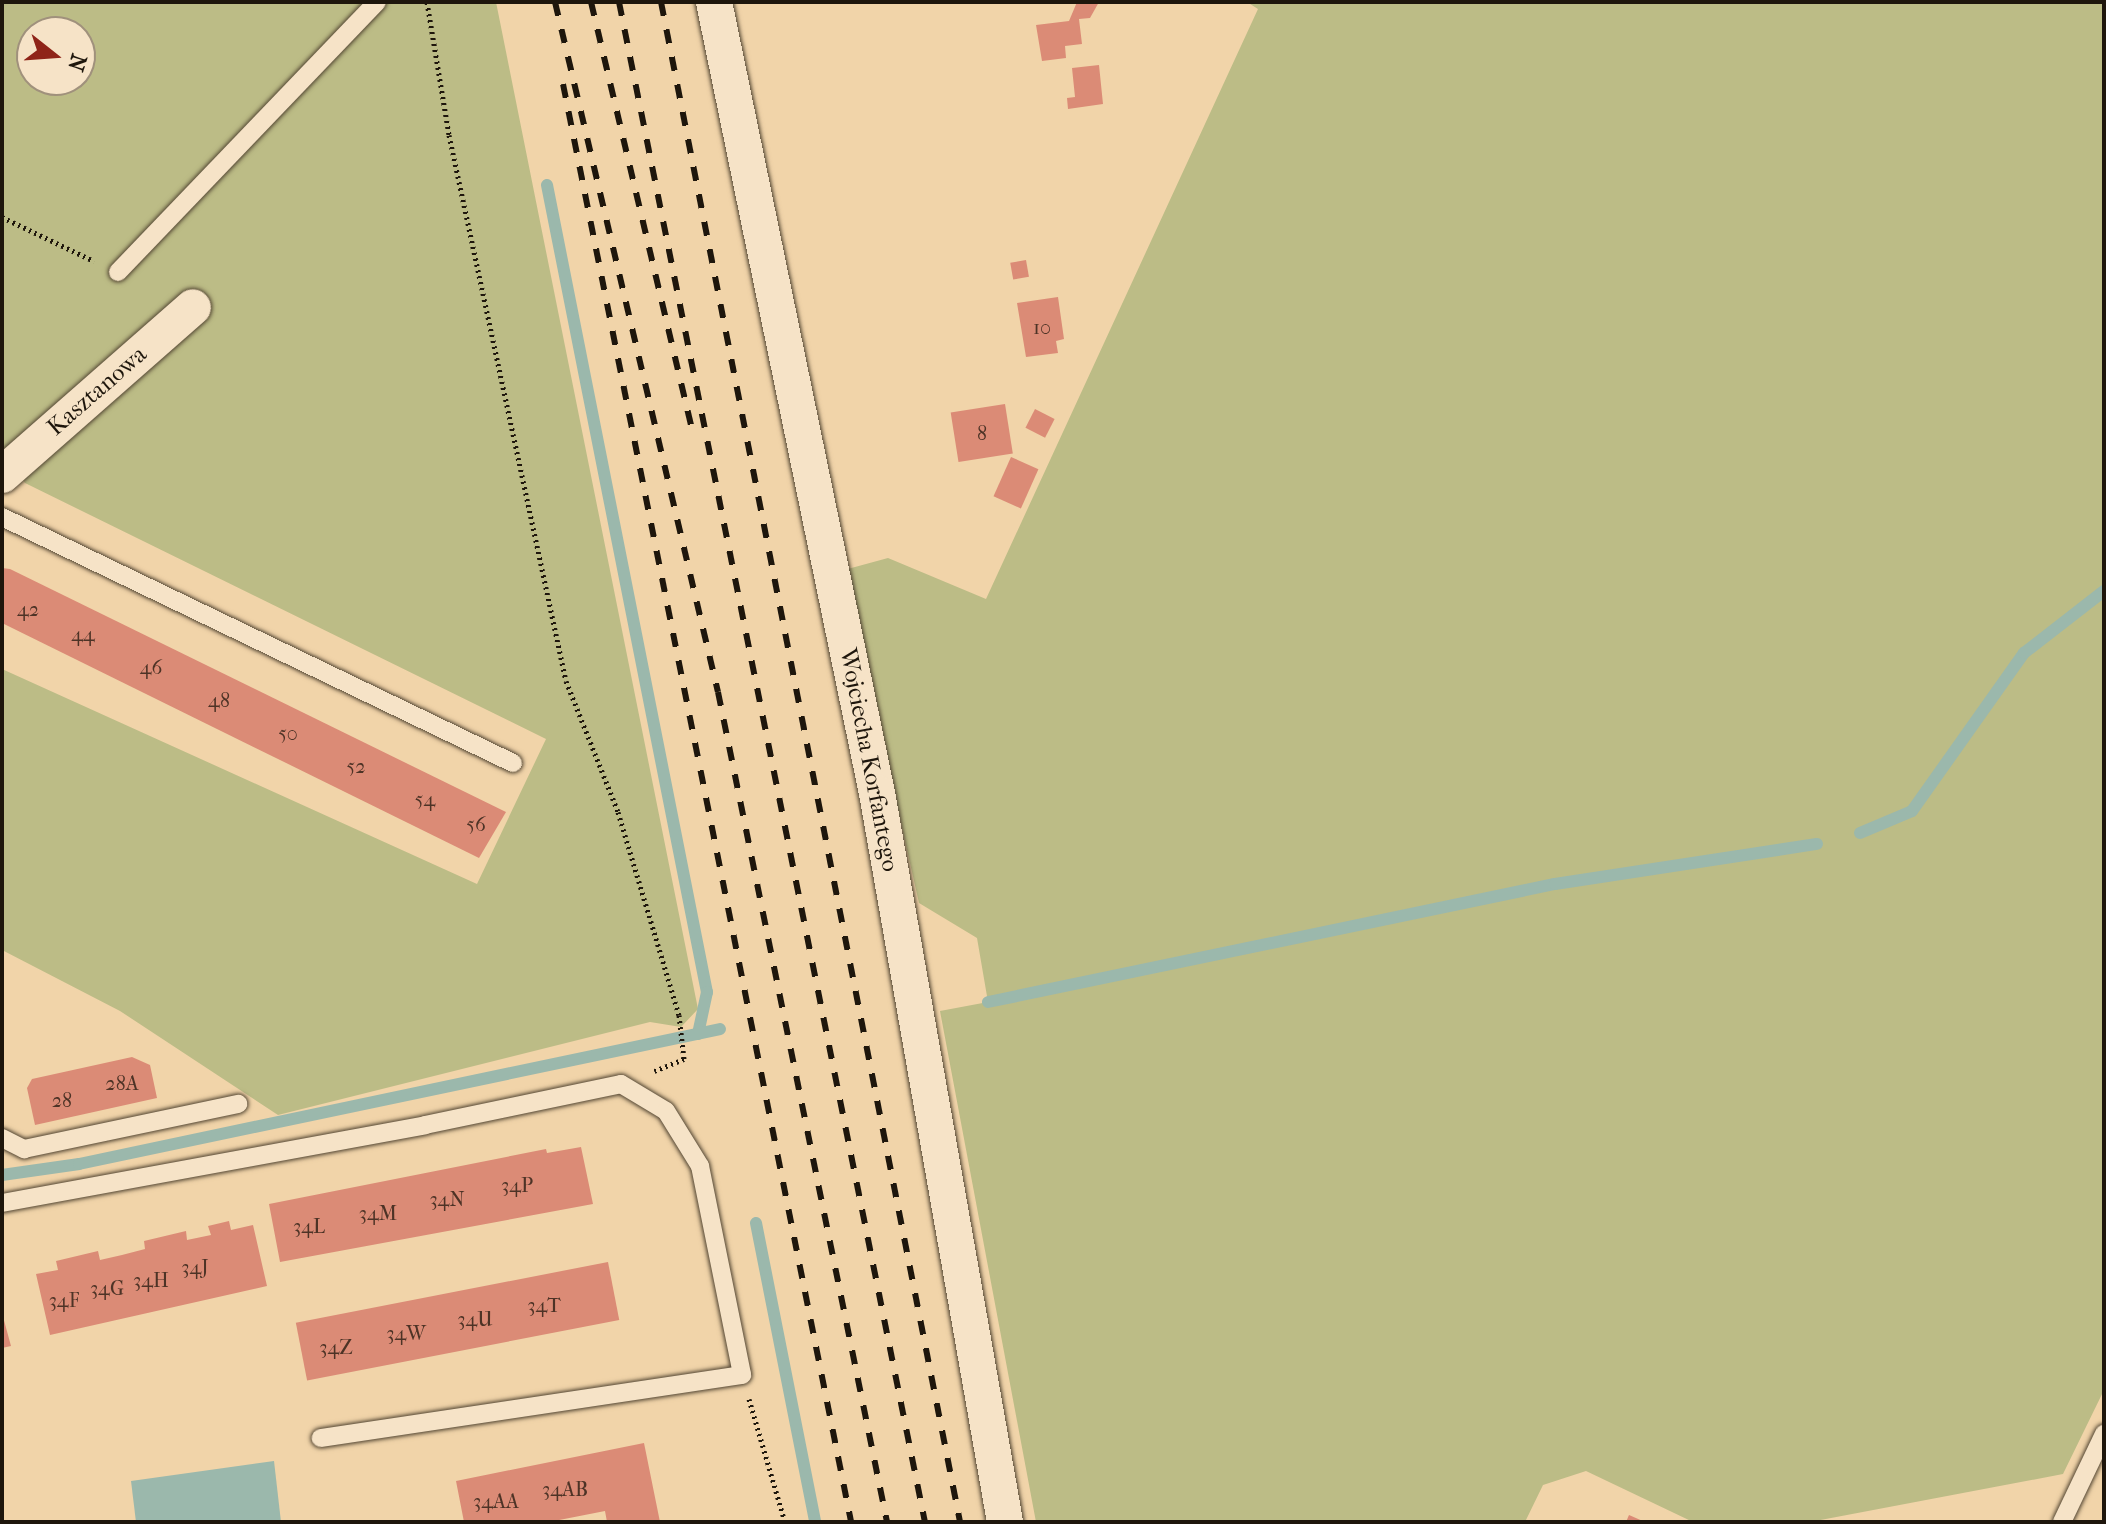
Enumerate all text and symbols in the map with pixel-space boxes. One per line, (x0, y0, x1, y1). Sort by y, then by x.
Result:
north arrow (16, 16, 96, 96)
text: N (62, 51, 92, 74)
house number: 10 (1033, 315, 1051, 339)
street label: Kasztanowa (41, 340, 153, 442)
house number: 8 (977, 421, 987, 445)
house number: 42 (17, 597, 39, 621)
house number: 44 (71, 622, 95, 646)
street label: Wojciecha Korfantego (833, 646, 905, 874)
house number: 46 (140, 655, 162, 679)
house number: 48 (208, 688, 230, 712)
house number: 50 (278, 721, 298, 745)
house number: 52 (347, 754, 365, 778)
house number: 54 (415, 787, 435, 811)
house number: 56 (466, 812, 486, 836)
house number: 28A (105, 1071, 139, 1095)
house number: 28 (52, 1088, 72, 1112)
house number: 34P (501, 1173, 533, 1197)
house number: 34N (429, 1187, 465, 1211)
house number: 34M (359, 1201, 397, 1225)
house number: 34L (293, 1214, 325, 1238)
house number: 34J (181, 1255, 209, 1279)
house number: 34H (133, 1268, 169, 1292)
house number: 34G (90, 1276, 124, 1300)
house number: 34F (49, 1288, 79, 1312)
house number: 34T (527, 1293, 561, 1317)
house number: 34U (457, 1307, 493, 1331)
house number: 34W (386, 1321, 426, 1345)
house number: 34Z (319, 1335, 353, 1359)
house number: 34AB (542, 1477, 588, 1501)
house number: 34AA (473, 1489, 519, 1513)

